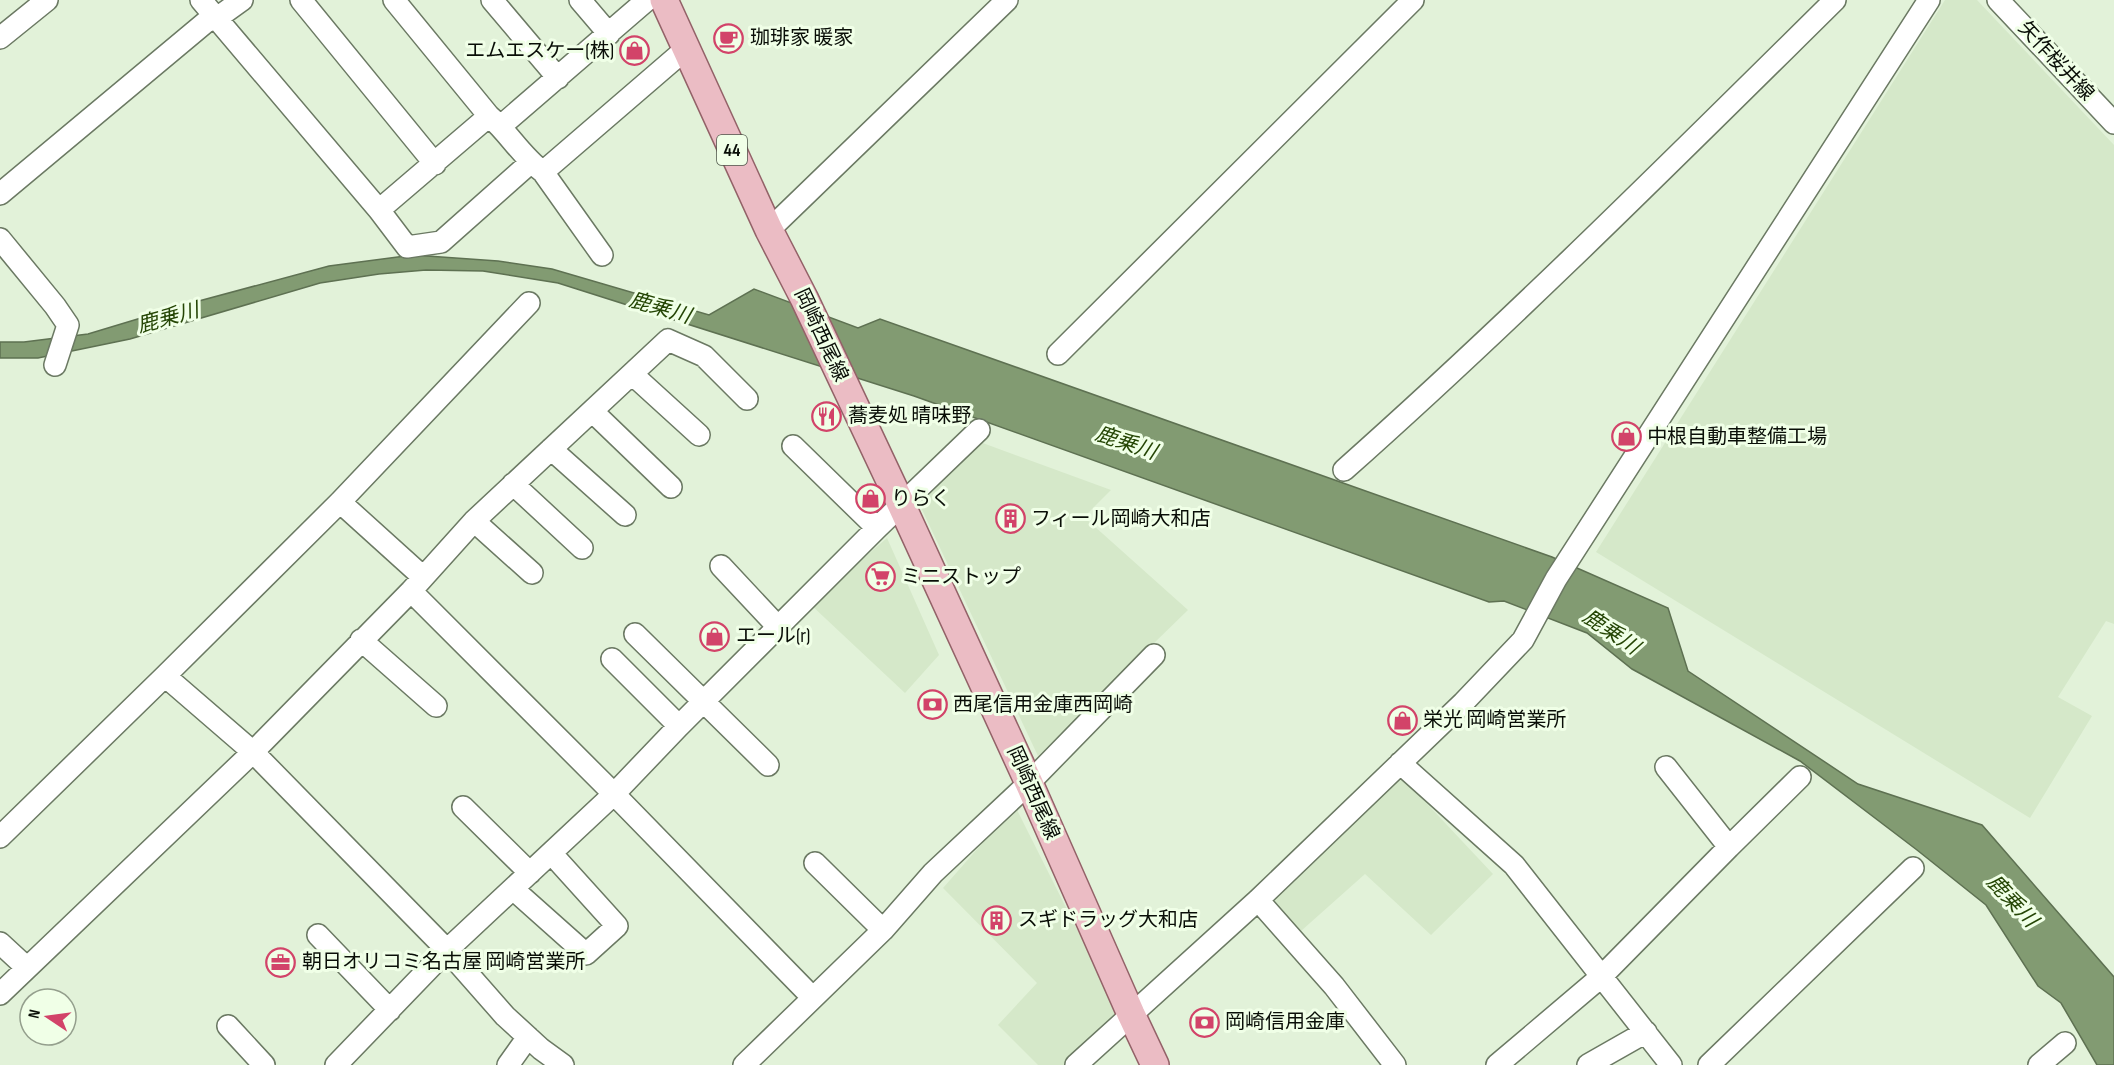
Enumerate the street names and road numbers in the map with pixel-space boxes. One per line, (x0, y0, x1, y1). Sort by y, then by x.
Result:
street label: 矢作桜井線 (2013, 16, 2099, 106)
road number: 44 (717, 135, 747, 165)
street label: 岡崎西尾線 (789, 285, 853, 385)
street label: 岡崎西尾線 (1002, 742, 1064, 844)

